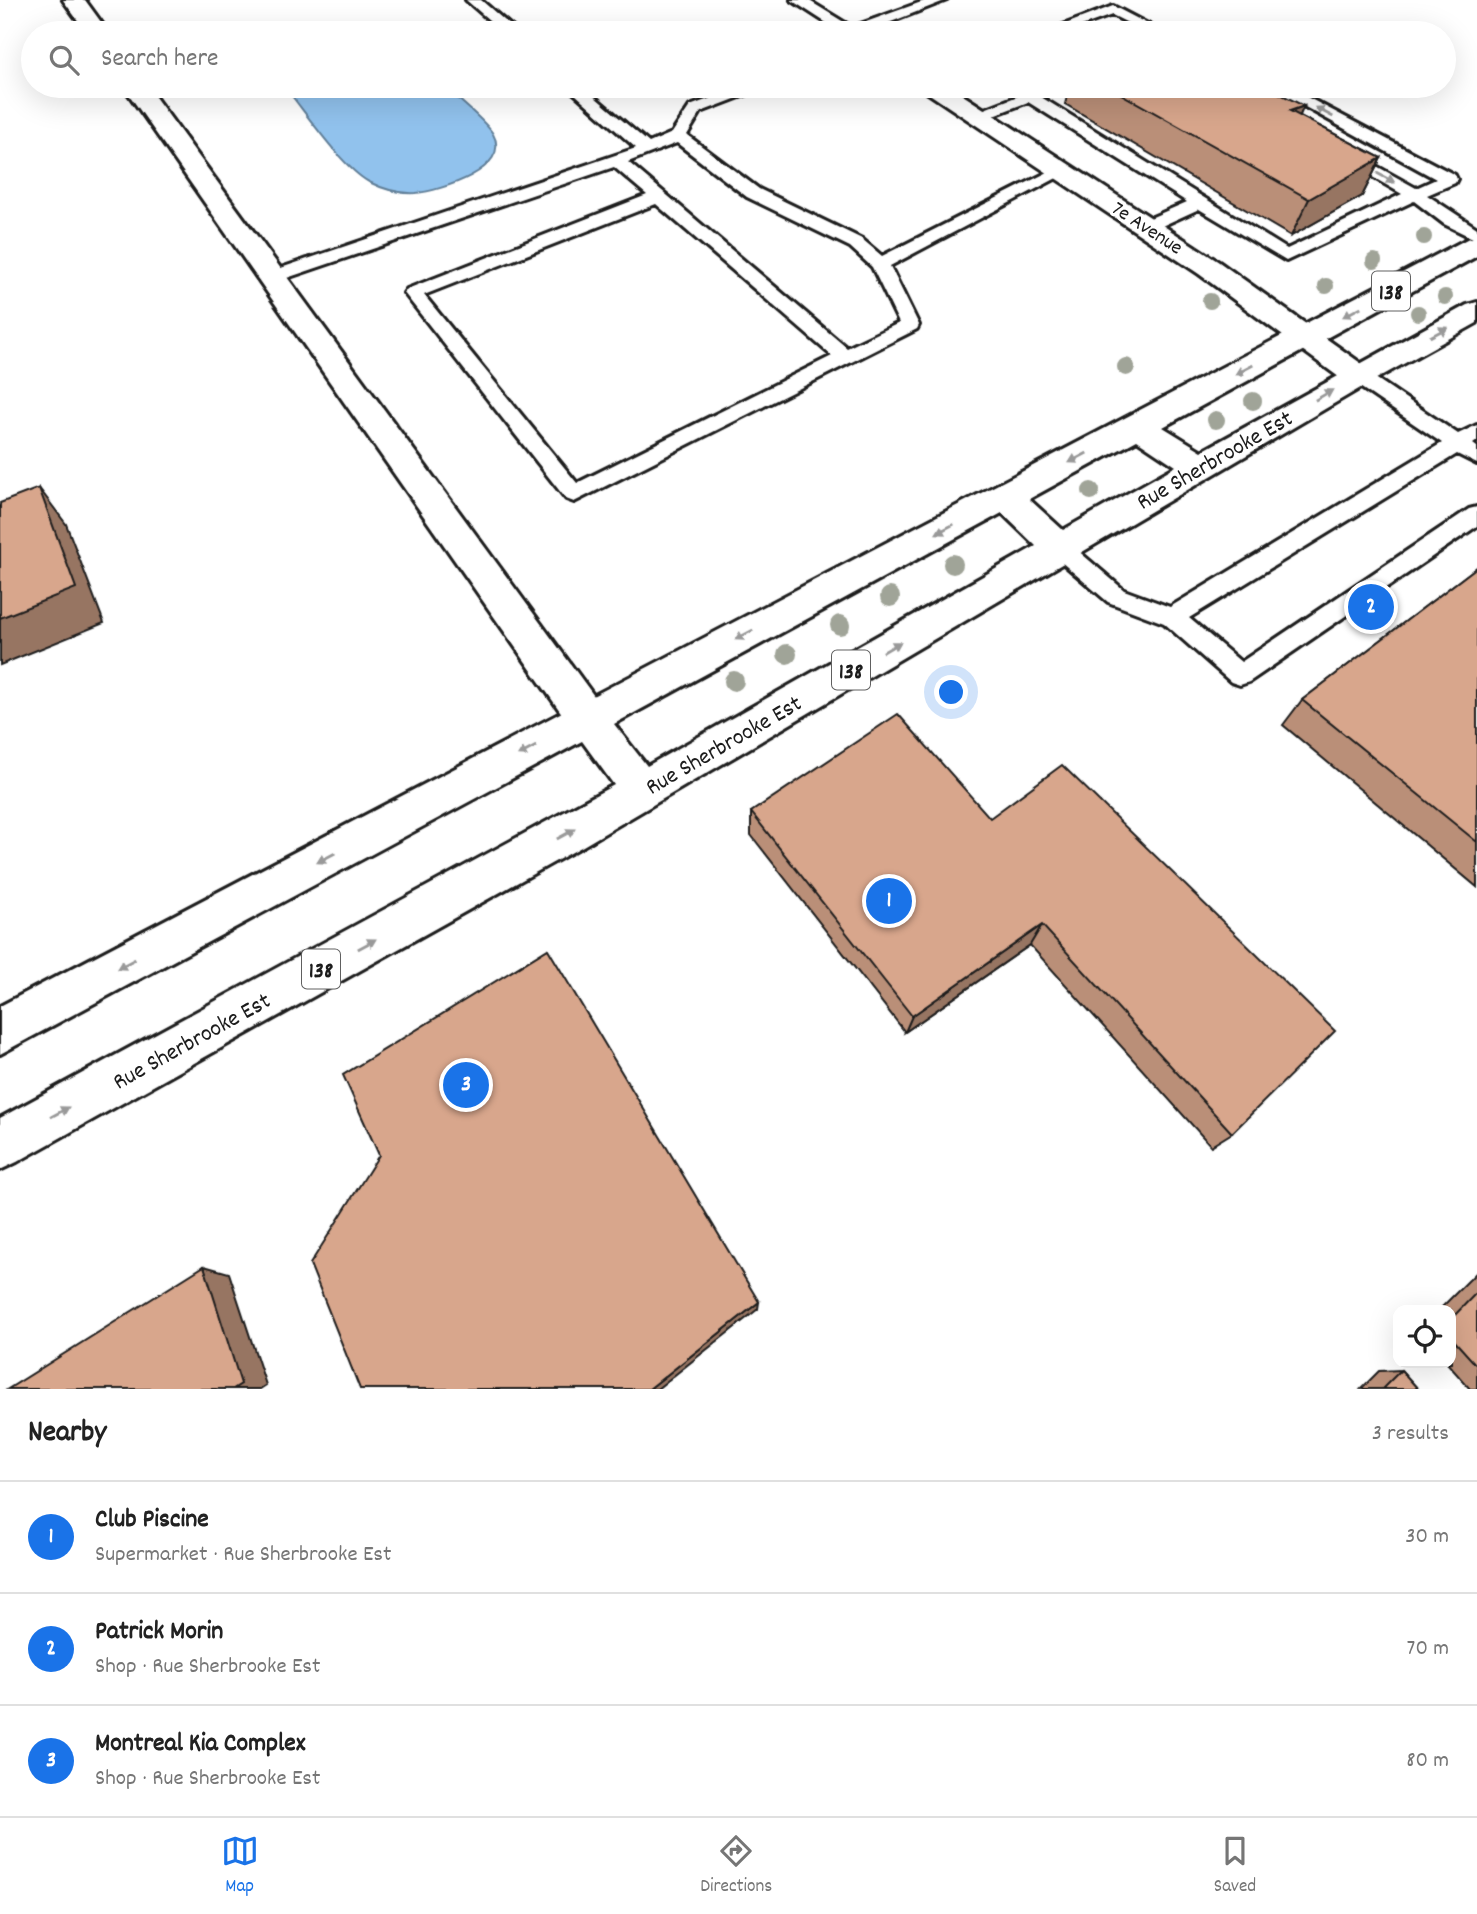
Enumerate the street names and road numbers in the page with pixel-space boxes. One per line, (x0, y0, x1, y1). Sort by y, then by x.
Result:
street label: 7e Avenue (1105, 195, 1188, 264)
road number: 138 (1372, 272, 1410, 310)
street label: Rue Sherbrooke Est (1131, 403, 1300, 520)
road number: 138 (832, 650, 870, 690)
street label: Rue Sherbrooke Est (640, 688, 809, 805)
road number: 138 (302, 950, 340, 988)
street label: Rue Sherbrooke Est (107, 985, 278, 1100)

